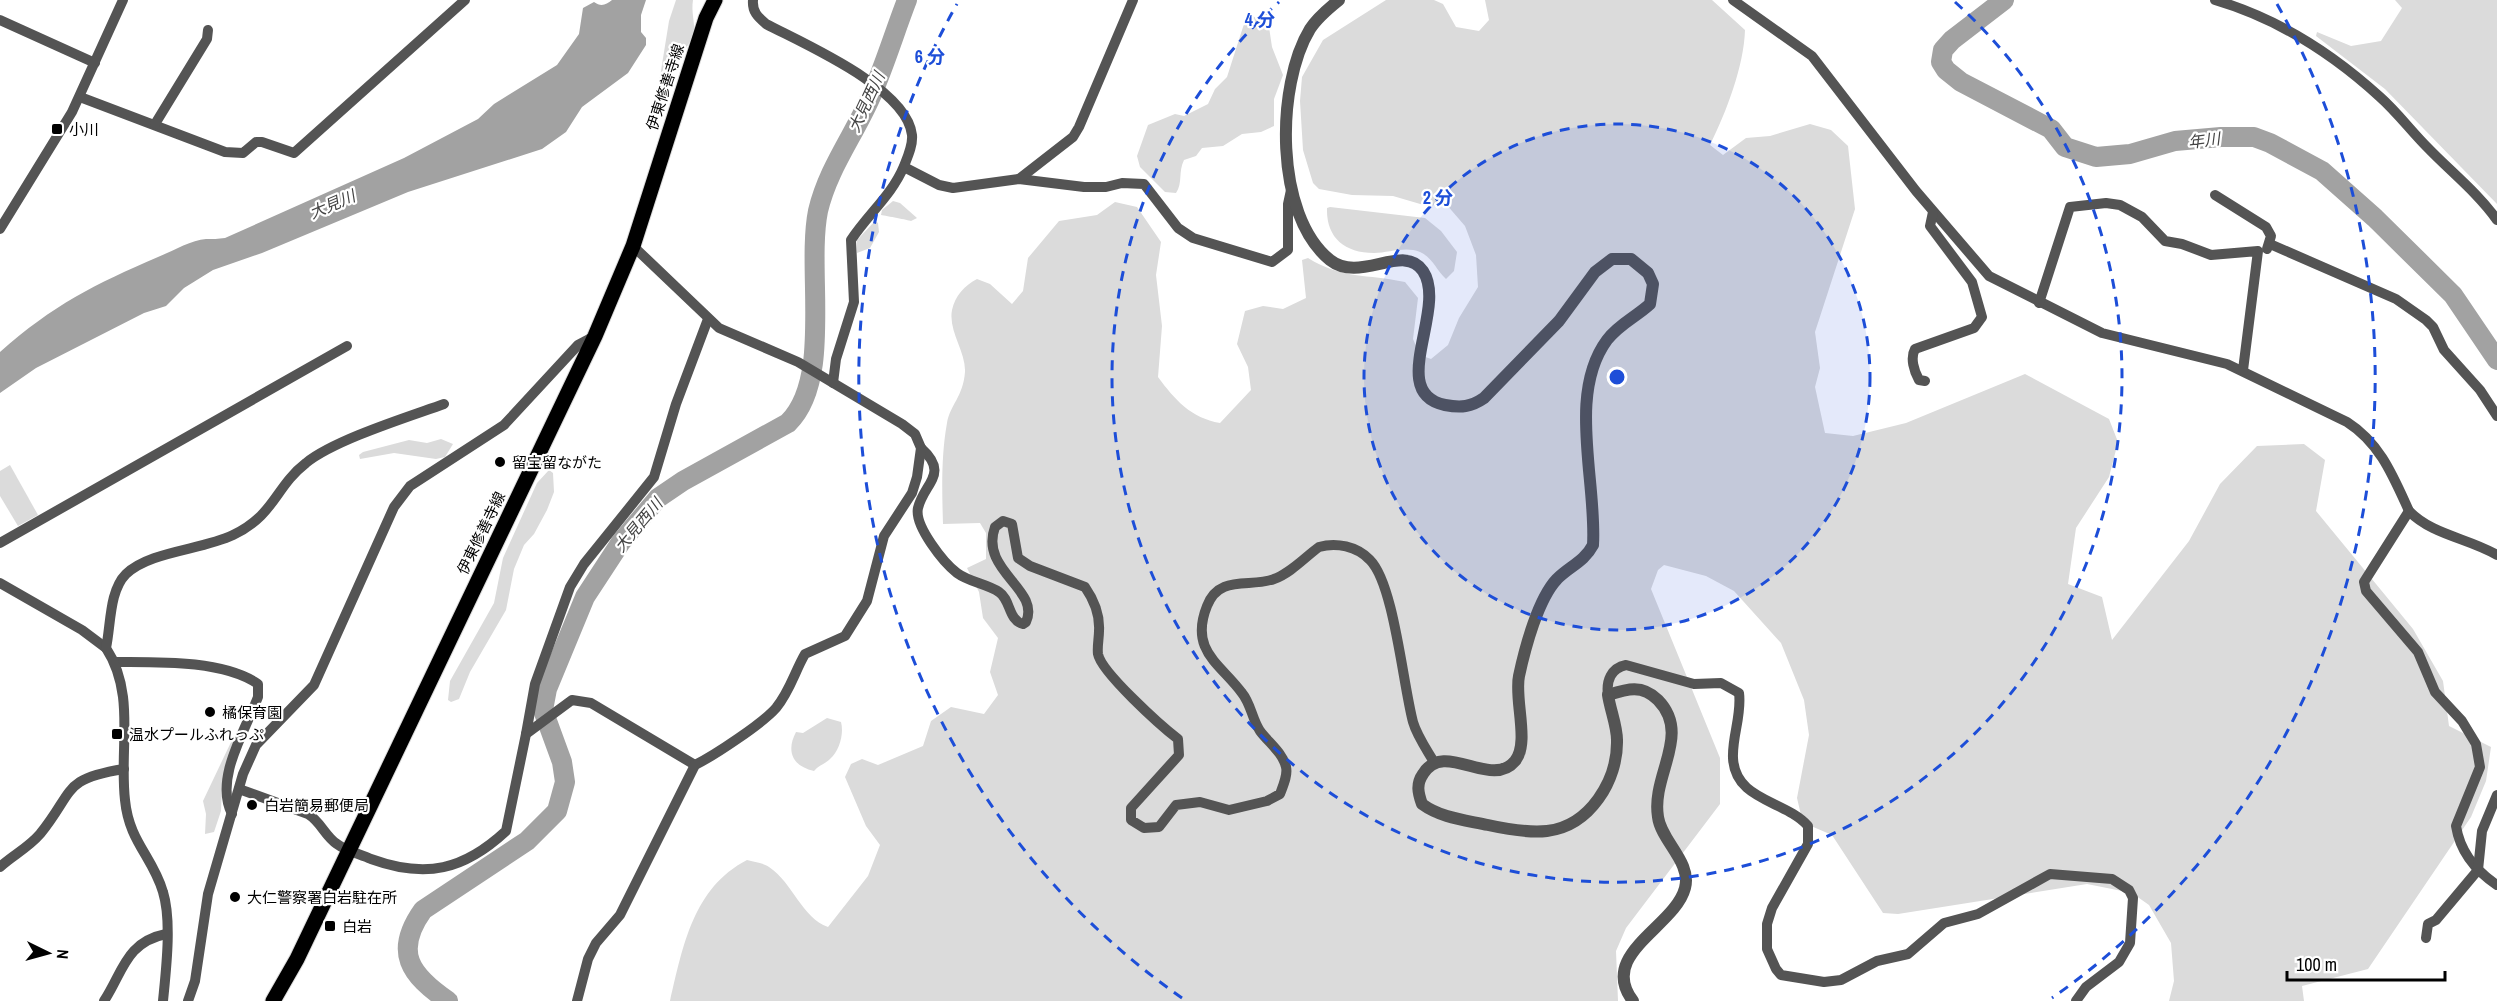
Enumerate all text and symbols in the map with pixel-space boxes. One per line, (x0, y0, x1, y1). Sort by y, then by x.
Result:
text: 4 分 (1245, 7, 1275, 32)
street label: 伊東修善寺線 (641, 41, 689, 133)
text: 6 分 (915, 44, 945, 69)
water label: 大見西川 (843, 67, 890, 136)
place label: 小川 (69, 119, 99, 140)
marker: 小川 (50, 122, 64, 136)
water label: 年川 (2187, 127, 2223, 153)
water label: 大見川 (306, 184, 360, 224)
text: 2 分 (1423, 185, 1453, 210)
centre of rings (1607, 367, 1627, 387)
place label: 留宝留ながた (512, 452, 602, 473)
marker: 留宝留ながた (493, 455, 507, 469)
street label: 伊東修善寺線 (452, 488, 510, 578)
water label: 大見西川 (609, 492, 668, 557)
place label: 橘保育園 (222, 702, 282, 723)
marker: 橘保育園 (203, 705, 217, 719)
place label: 温水プールふれっぷ (129, 724, 264, 745)
marker: 温水プールふれっぷ (110, 727, 124, 741)
place label: 白岩簡易郵便局 (264, 795, 369, 816)
marker: 白岩簡易郵便局 (245, 798, 259, 812)
place label: 大仁警察署白岩駐在所 (247, 887, 397, 908)
marker: 大仁警察署白岩駐在所 (228, 890, 242, 904)
place label: 白岩 (342, 916, 372, 937)
marker: 白岩 (323, 919, 337, 933)
north arrow (18, 923, 78, 983)
scale bar (2287, 944, 2444, 982)
text: N (52, 949, 74, 960)
text: 100 m (2296, 952, 2337, 977)

